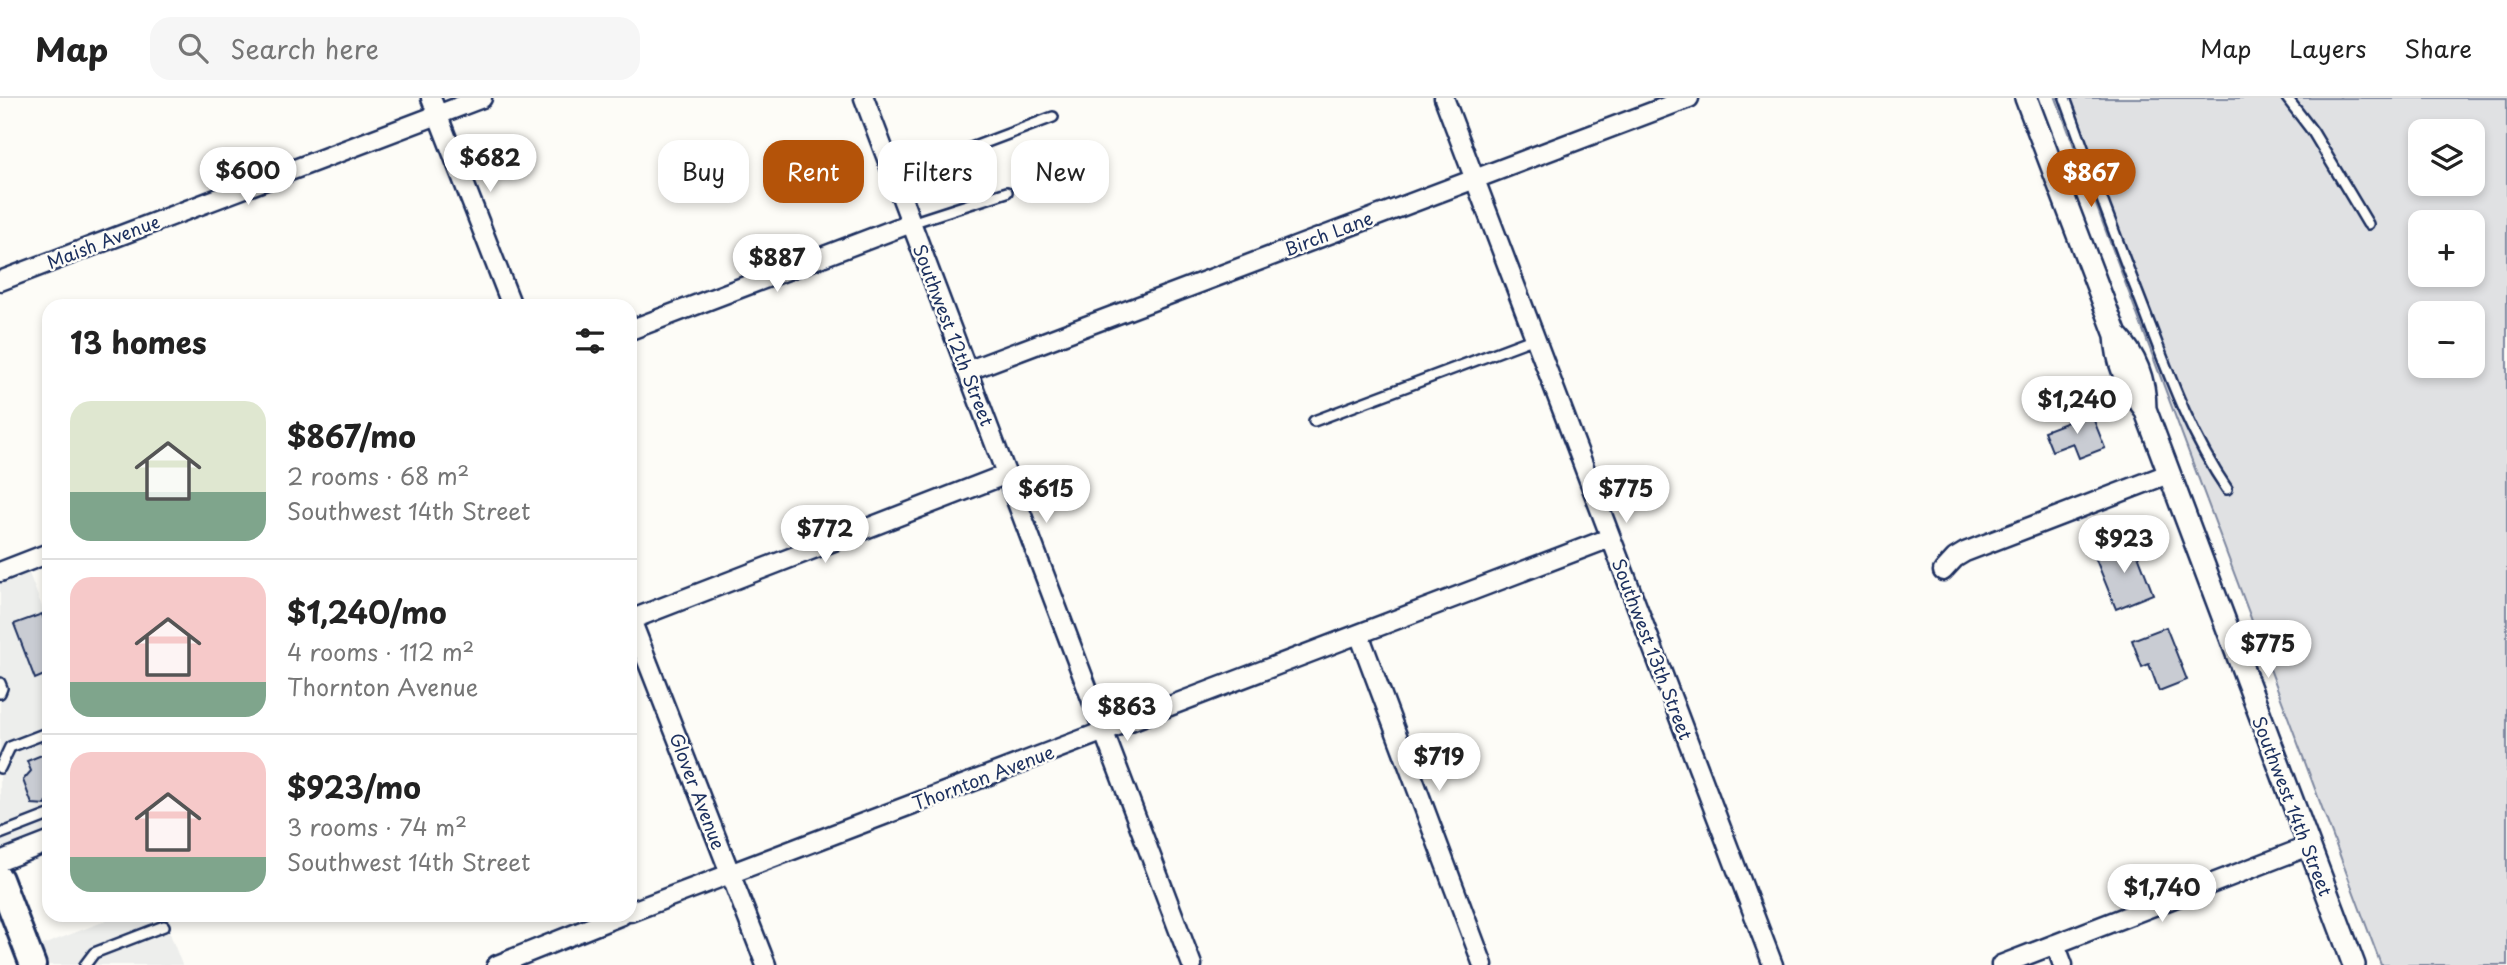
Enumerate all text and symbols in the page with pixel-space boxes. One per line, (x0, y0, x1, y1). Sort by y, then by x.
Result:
search box (150, 17, 640, 80)
text: Map (35, 23, 108, 73)
icon: search (174, 29, 212, 67)
text: Search here (230, 29, 379, 68)
text: Map (2200, 30, 2251, 66)
text: Layers (2289, 30, 2366, 66)
text: Share (2404, 30, 2472, 66)
map controls (2408, 119, 2485, 378)
button: layers (2408, 119, 2485, 196)
pin: $682 (449, 134, 531, 194)
text: $682 (460, 139, 520, 174)
chip: Buy (658, 140, 749, 203)
chip: Rent (763, 140, 864, 203)
chip: Filters (878, 140, 997, 203)
chip: New (1011, 140, 1109, 203)
pin: $600 (207, 148, 289, 207)
pin: $867 (2050, 150, 2132, 209)
text: $600 (216, 152, 280, 187)
text: $867 (2063, 154, 2119, 189)
street label: Birch Lane (1280, 204, 1376, 262)
street label: Maish Avenue (43, 207, 163, 275)
button: + (2408, 210, 2485, 287)
pin: $887 (736, 234, 818, 294)
text: $887 (749, 239, 805, 274)
street label: Southwest 12th Street (907, 240, 1001, 430)
button: − (2408, 301, 2485, 378)
text: 13 homes (70, 319, 207, 364)
icon: filters (571, 322, 609, 360)
pin: $1,240 (2020, 376, 2134, 436)
text: $1,240 (2037, 381, 2117, 416)
text: $867/mo (287, 413, 416, 458)
icon: home (126, 429, 210, 513)
text: 2 rooms · 68 m² (287, 458, 469, 493)
pin: $615 (1005, 466, 1087, 525)
pin: $775 (1585, 466, 1667, 525)
text: $615 (1018, 470, 1074, 505)
text: $775 (1599, 470, 1653, 505)
text: Southwest 14th Street (287, 493, 531, 528)
pin: $772 (784, 505, 866, 565)
text: $772 (797, 510, 853, 545)
pin: $923 (2083, 516, 2165, 575)
text: $923 (2094, 520, 2154, 555)
street label: Southwest 13th Street (1606, 555, 1700, 743)
text: $1,240/mo (287, 589, 447, 634)
icon: home (126, 605, 210, 689)
pin: $775 (2227, 620, 2309, 680)
text: $775 (2241, 625, 2295, 660)
text: 4 rooms · 112 m² (287, 634, 474, 669)
text: Thornton Avenue (287, 669, 478, 704)
pin: $863 (1086, 684, 1168, 743)
text: $863 (1098, 688, 1156, 723)
street label: Southwest 14th Street (2246, 712, 2340, 900)
street label: Glover Avenue (663, 729, 733, 854)
pin: $719 (1398, 734, 1480, 793)
street label: Thornton Avenue (908, 738, 1058, 816)
text: $719 (1414, 738, 1464, 773)
text: $923/mo (287, 764, 421, 809)
icon: home (126, 780, 210, 864)
text: 3 rooms · 74 m² (287, 809, 467, 844)
text: Southwest 14th Street (287, 844, 531, 879)
pin: $1,740 (2105, 864, 2219, 924)
text: $1,740 (2123, 869, 2201, 904)

